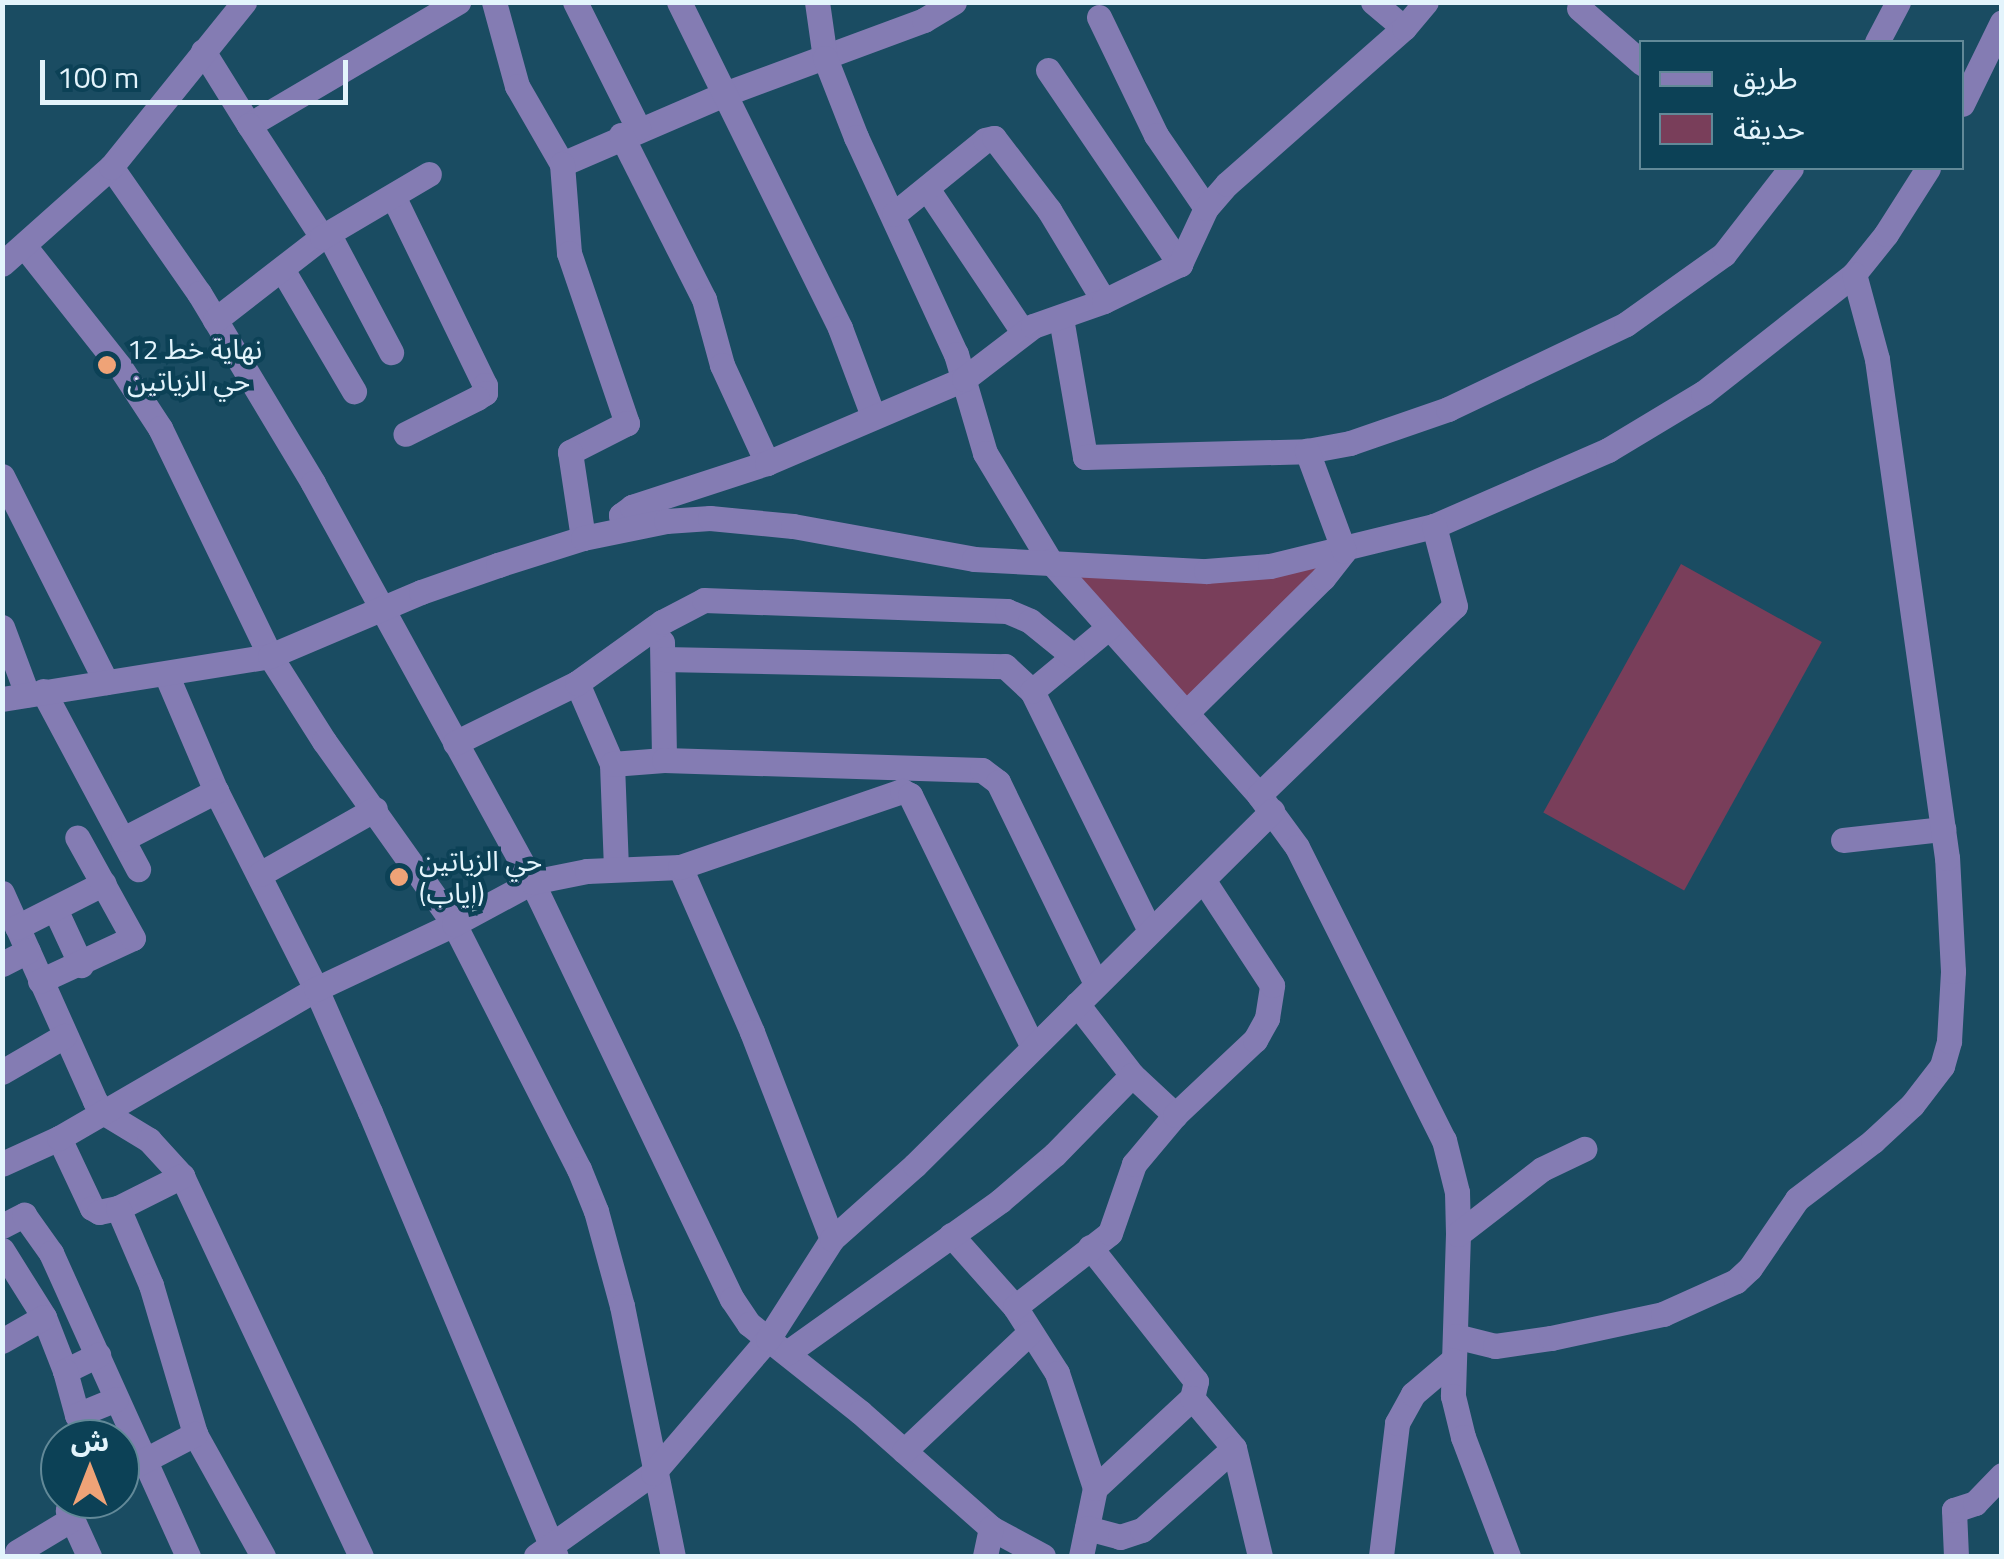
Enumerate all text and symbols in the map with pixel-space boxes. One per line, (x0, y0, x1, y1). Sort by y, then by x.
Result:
scale bar (45, 40, 352, 102)
legend (1639, 40, 1964, 170)
text: 100 m (57, 54, 139, 100)
text: طريق (1733, 55, 1798, 101)
text: حديقة (1733, 105, 1805, 151)
place label: نهاية خط 12 حي الزياتين (127, 332, 262, 398)
marker: نهاية خط 12 حي الزياتين (96, 354, 118, 376)
place label: حي الزياتين (إياب) (419, 844, 542, 910)
marker: حي الزياتين (إياب) (388, 866, 410, 888)
north arrow (40, 1419, 140, 1519)
text: ش (71, 1419, 109, 1462)

